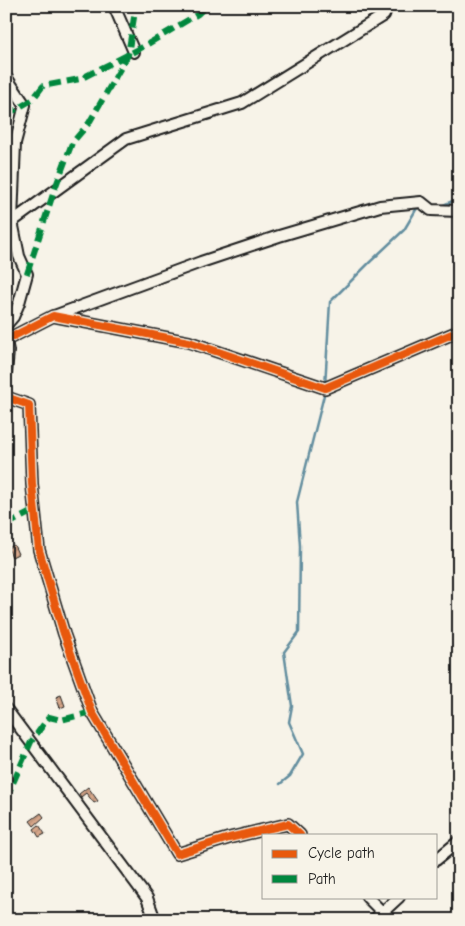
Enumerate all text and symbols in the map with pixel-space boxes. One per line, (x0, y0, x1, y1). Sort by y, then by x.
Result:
legend (262, 834, 438, 898)
text: Cycle path (308, 844, 375, 862)
text: Path (308, 870, 336, 888)

